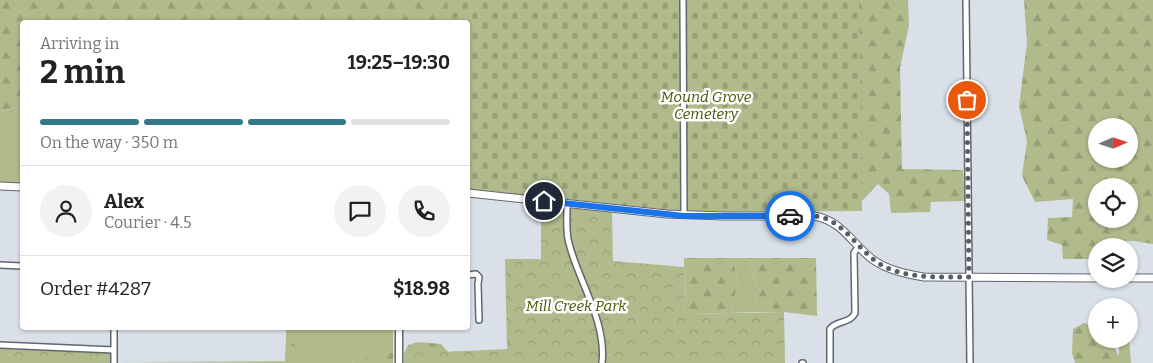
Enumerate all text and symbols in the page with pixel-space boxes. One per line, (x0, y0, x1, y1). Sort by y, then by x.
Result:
text: Arriving in (40, 34, 119, 53)
text: 19:25–19:30 (348, 51, 450, 74)
text: 2 min (40, 53, 125, 91)
pin (946, 79, 988, 121)
icon: bag (953, 86, 981, 114)
park label: Mound Grove Cemetery (661, 88, 752, 123)
north arrow (1088, 118, 1138, 168)
map controls (1088, 118, 1138, 348)
text: On the way · 350 m (40, 133, 178, 152)
button: locate (1088, 178, 1138, 228)
pin (523, 180, 565, 222)
button: person (40, 185, 92, 237)
button: chat (334, 185, 386, 237)
button: phone (398, 185, 450, 237)
icon: home (530, 187, 558, 215)
text: Alex (104, 190, 144, 213)
courier (765, 191, 815, 241)
icon: car (776, 202, 804, 230)
text: Courier · 4.5 (104, 213, 192, 232)
button: layers (1088, 238, 1138, 288)
text: Order #4287 (40, 277, 151, 300)
text: $18.98 (393, 277, 450, 300)
park label: Mill Creek Park (526, 297, 627, 315)
button: + (1088, 298, 1138, 348)

